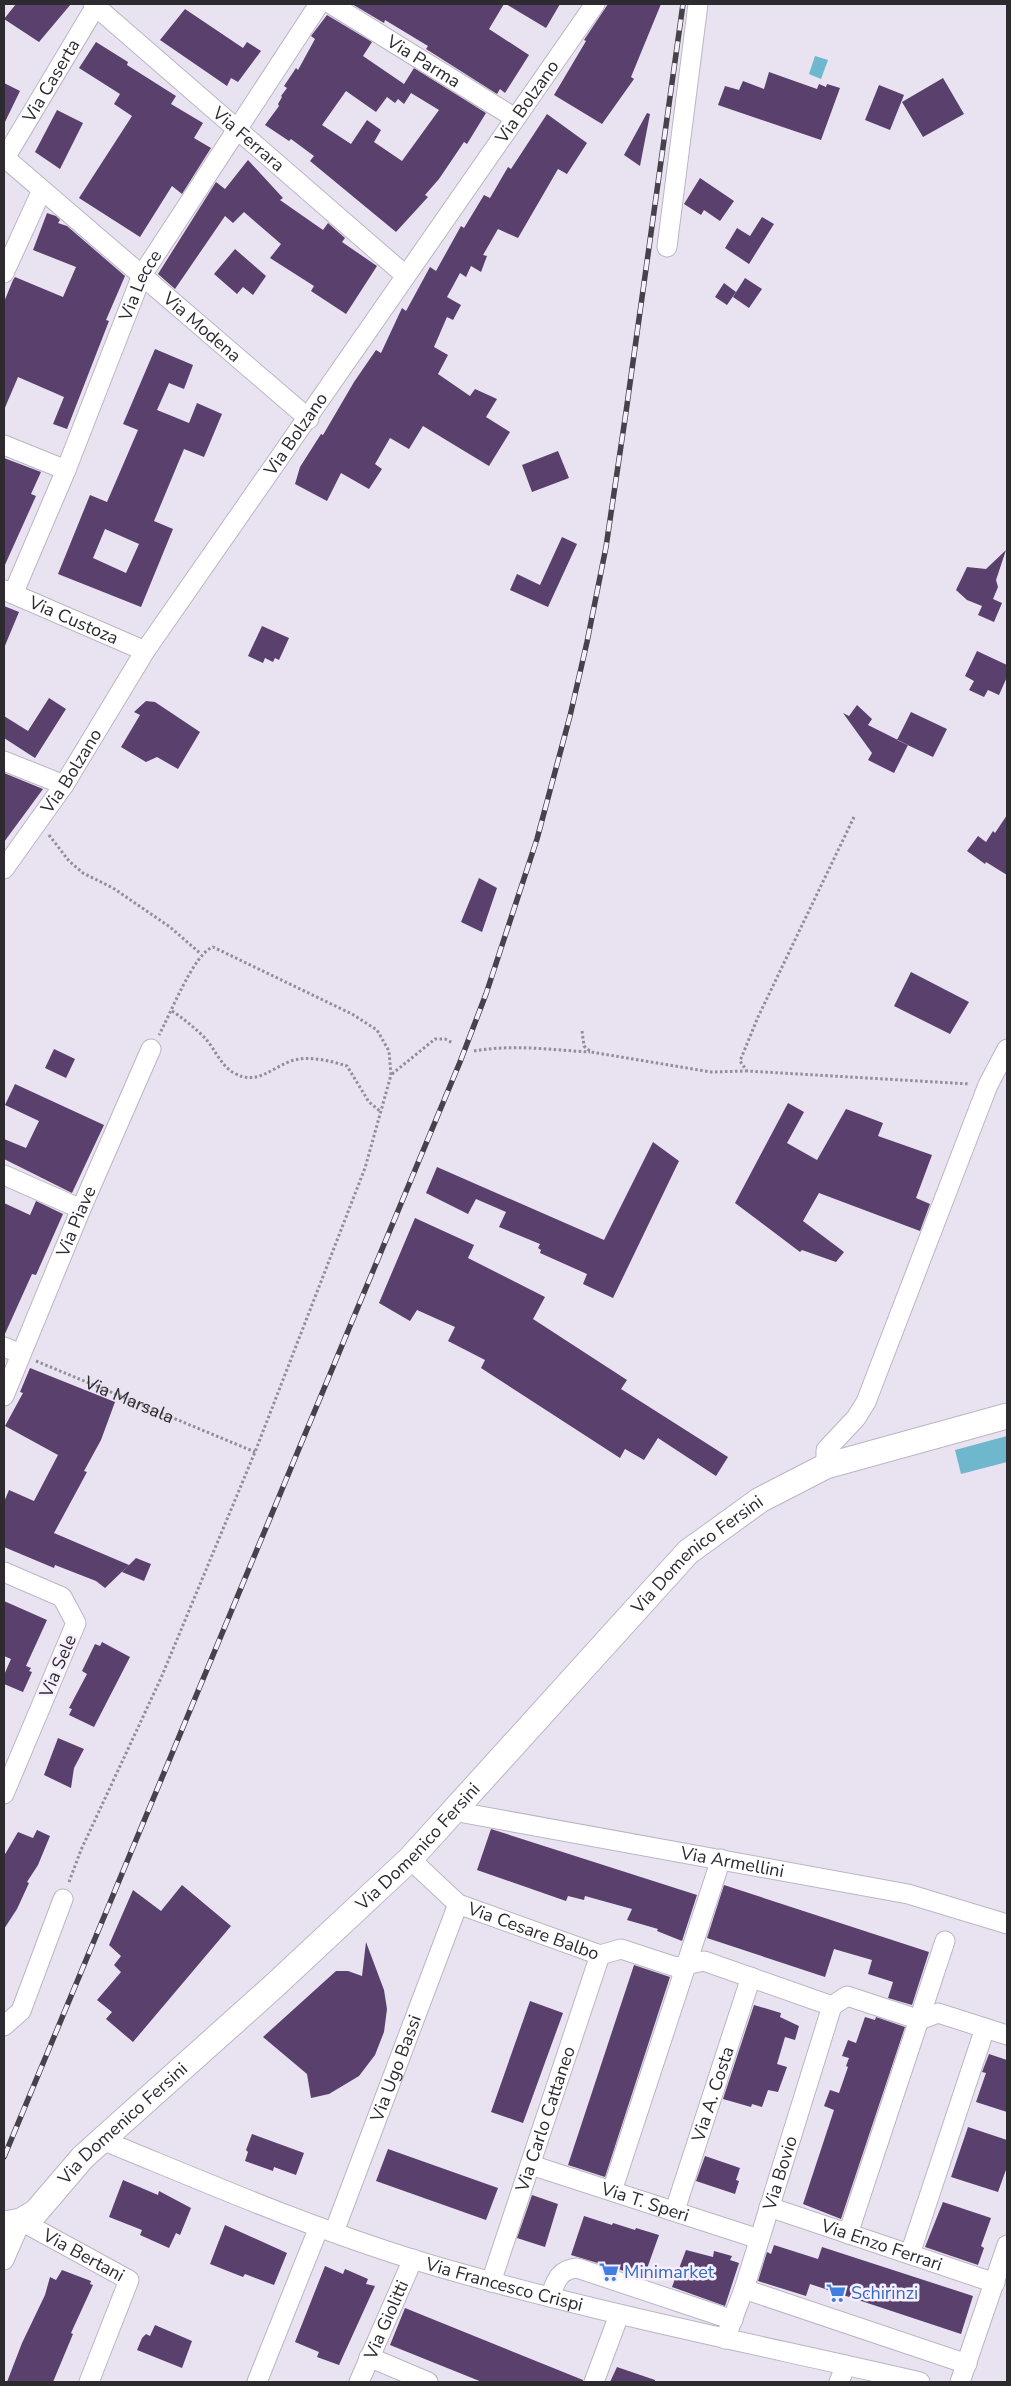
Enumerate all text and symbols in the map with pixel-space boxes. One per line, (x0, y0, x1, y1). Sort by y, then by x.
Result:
street label: Via Parma (381, 29, 465, 93)
street label: Via Caserta (16, 35, 85, 128)
street label: Via Bolzano (489, 55, 564, 149)
street label: Via Ferrara (207, 100, 290, 177)
street label: Via Lecce (113, 245, 167, 325)
street label: Via Modena (157, 286, 246, 367)
street label: Via Bolzano (258, 388, 333, 481)
street label: Via Custoza (24, 590, 122, 650)
street label: Via Bolzano (35, 724, 107, 819)
street label: Via Piave (50, 1182, 102, 1261)
street label: Via Marsala (80, 1370, 178, 1429)
street label: Via Domenico Fersini (625, 1490, 768, 1620)
street label: Via Sele (34, 1631, 82, 1702)
street label: Via Domenico Fersini (350, 1778, 485, 1916)
street label: Via Armellini (678, 1841, 786, 1883)
street label: Via Cesare Balbo (463, 1896, 603, 1966)
street label: Via Ugo Bassi (364, 2012, 427, 2126)
street label: Via Carlo Cattaneo (510, 2043, 581, 2196)
street label: Via A. Costa (686, 2043, 740, 2146)
street label: Via Domenico Fersini (52, 2057, 193, 2190)
street label: Via Bovio (757, 2133, 803, 2214)
street label: Via T. Speri (597, 2176, 692, 2228)
street label: Via Enzo Ferrari (817, 2213, 946, 2276)
street label: Via Bertani (38, 2223, 129, 2287)
street label: Via Francesco Crispi (422, 2252, 585, 2317)
place label: Minimarket (624, 2260, 715, 2284)
supermarket icon: Minimarket (598, 2261, 620, 2283)
street label: Via Giolitti (358, 2276, 414, 2364)
place label: Schirinzi (851, 2281, 918, 2305)
supermarket icon: Schirinzi (825, 2282, 847, 2304)

